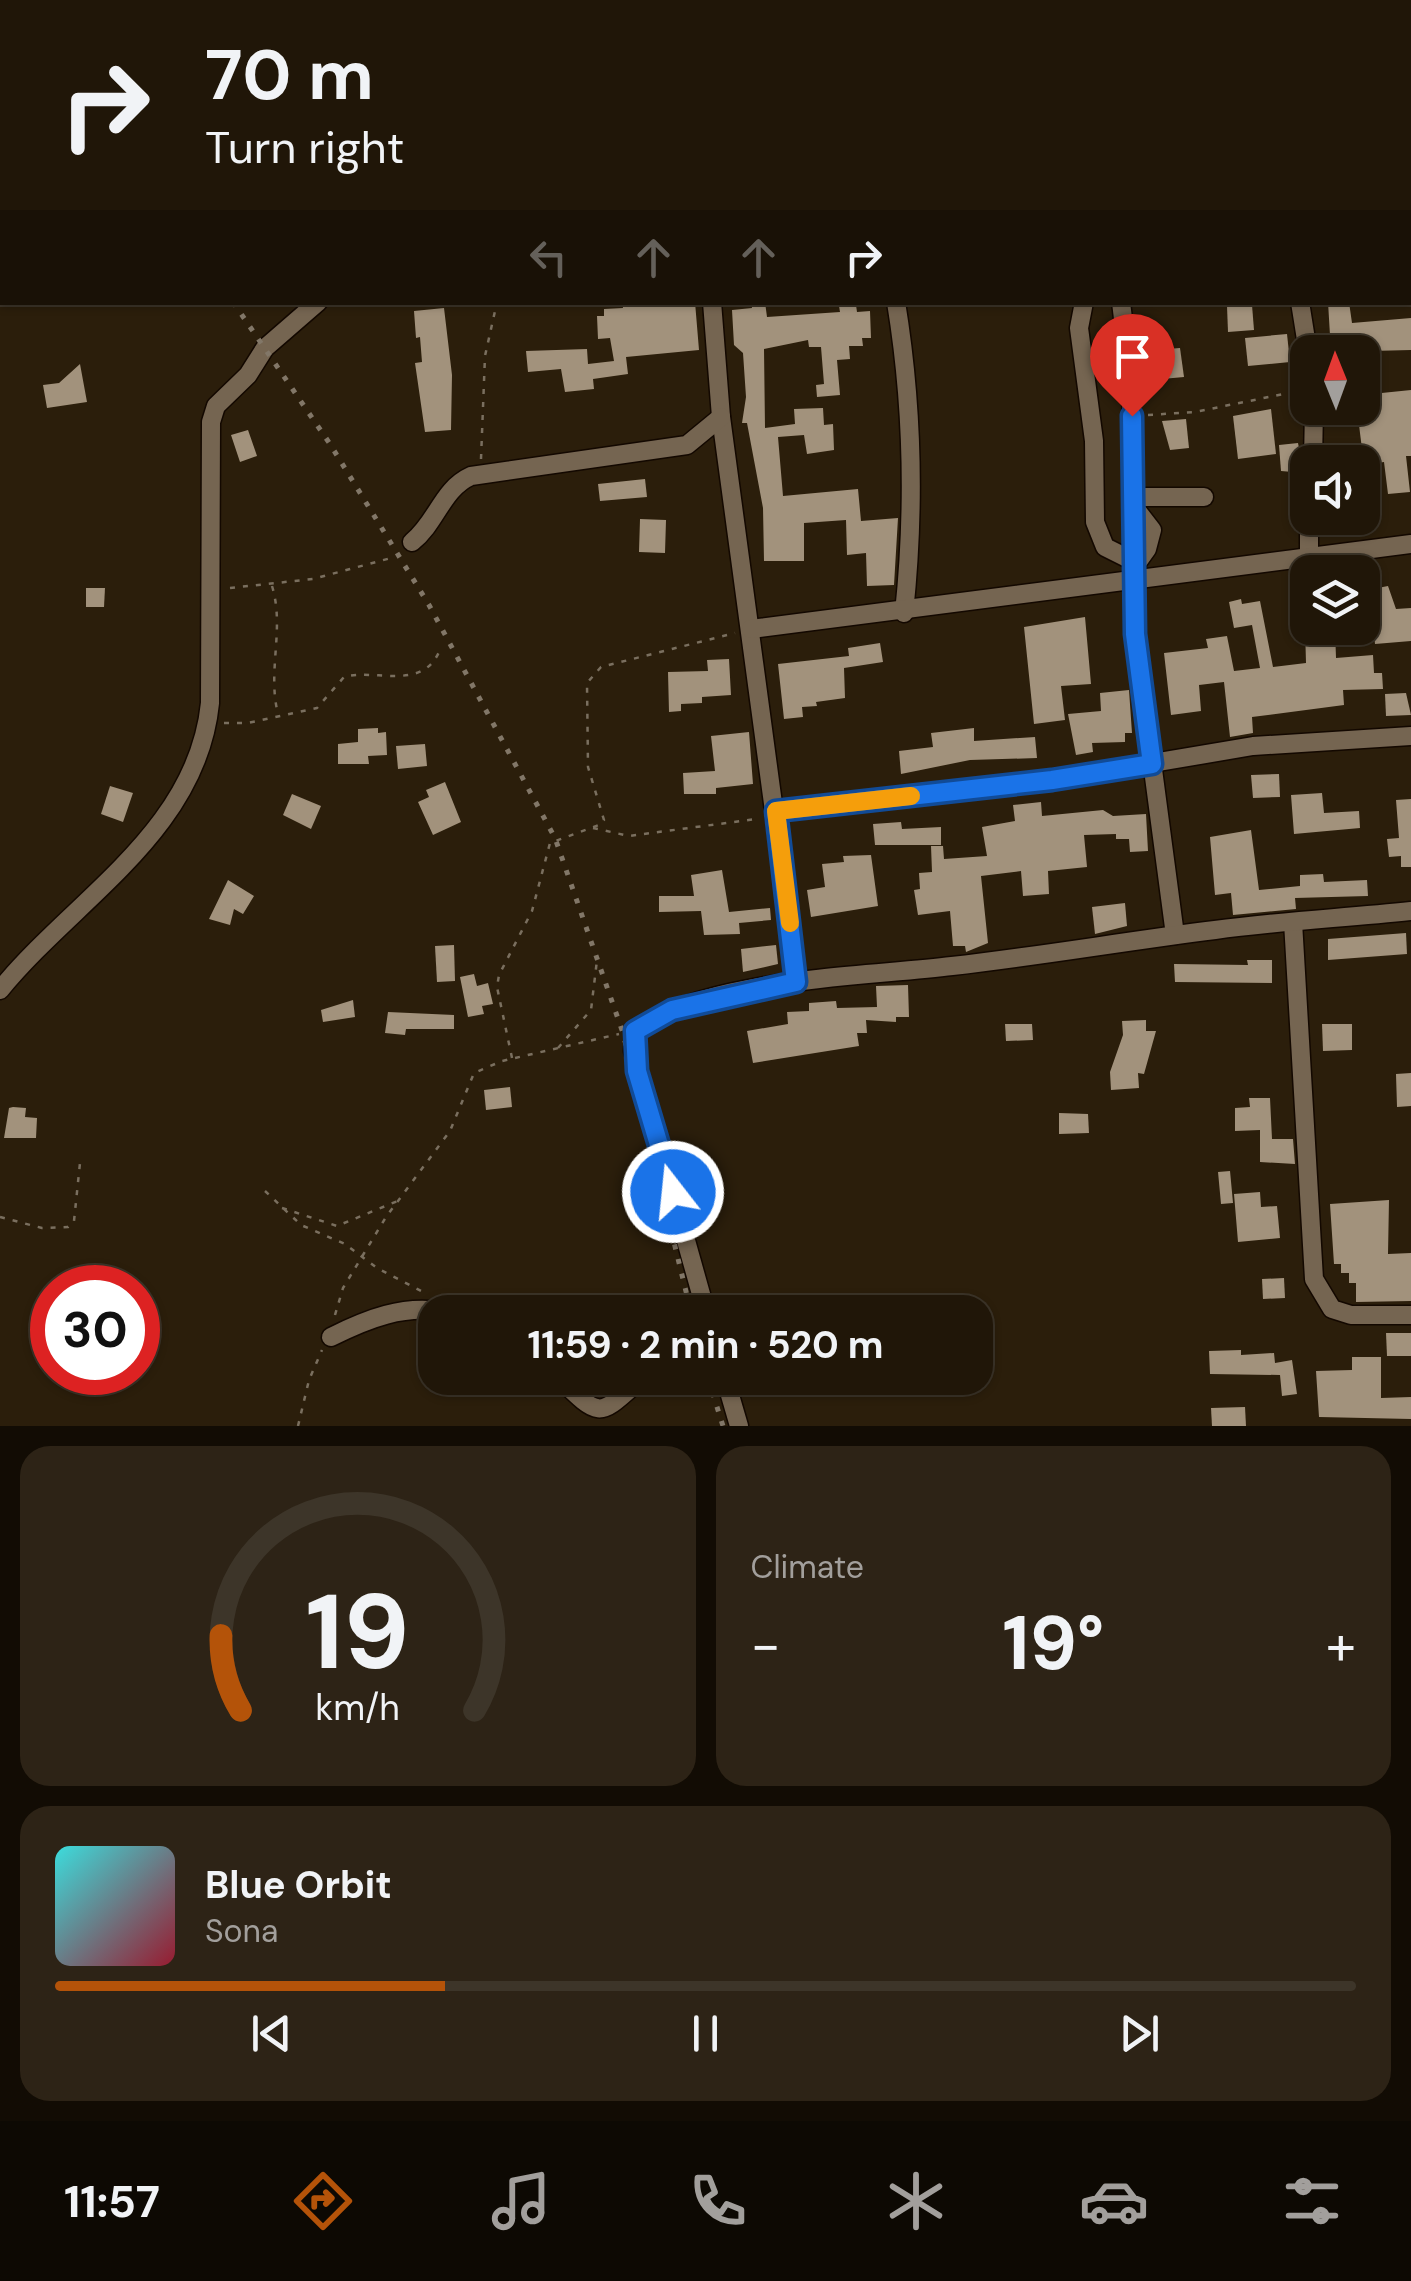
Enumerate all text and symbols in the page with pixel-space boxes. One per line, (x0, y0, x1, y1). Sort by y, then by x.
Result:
text: 70 m (205, 30, 374, 121)
icon: right (40, 40, 170, 170)
text: Turn right (205, 118, 404, 177)
icon: left (521, 230, 576, 285)
icon: ahead (626, 230, 681, 285)
icon: ahead (731, 230, 786, 285)
icon: right (836, 230, 891, 285)
pin (1090, 314, 1175, 417)
icon: arrive (1105, 329, 1160, 384)
north arrow (1290, 335, 1380, 425)
map controls (1290, 335, 1380, 645)
button: sound (1290, 445, 1380, 535)
button: layers (1290, 555, 1380, 645)
position arrow (621, 1140, 725, 1244)
speed limit sign: 30 (30, 1265, 160, 1395)
text: 11:59 · 2 min · 520 m (527, 1320, 884, 1370)
text: Climate (751, 1546, 864, 1588)
text: 19 (306, 1565, 410, 1700)
text: 19° (1002, 1595, 1104, 1692)
text: − (751, 1609, 781, 1681)
text: + (1326, 1609, 1356, 1681)
text: km/h (316, 1685, 400, 1731)
text: Blue Orbit (205, 1860, 392, 1910)
text: Sona (205, 1910, 278, 1952)
icon: previous (244, 2006, 299, 2061)
icon: pause (678, 2006, 733, 2061)
icon: next (1112, 2006, 1167, 2061)
icon: directions (288, 2166, 358, 2236)
icon: music (486, 2166, 556, 2236)
icon: phone (683, 2166, 753, 2236)
icon: climate (881, 2166, 951, 2236)
icon: car (1079, 2166, 1149, 2236)
icon: filters (1277, 2166, 1347, 2236)
text: 11:57 (64, 2172, 160, 2231)

